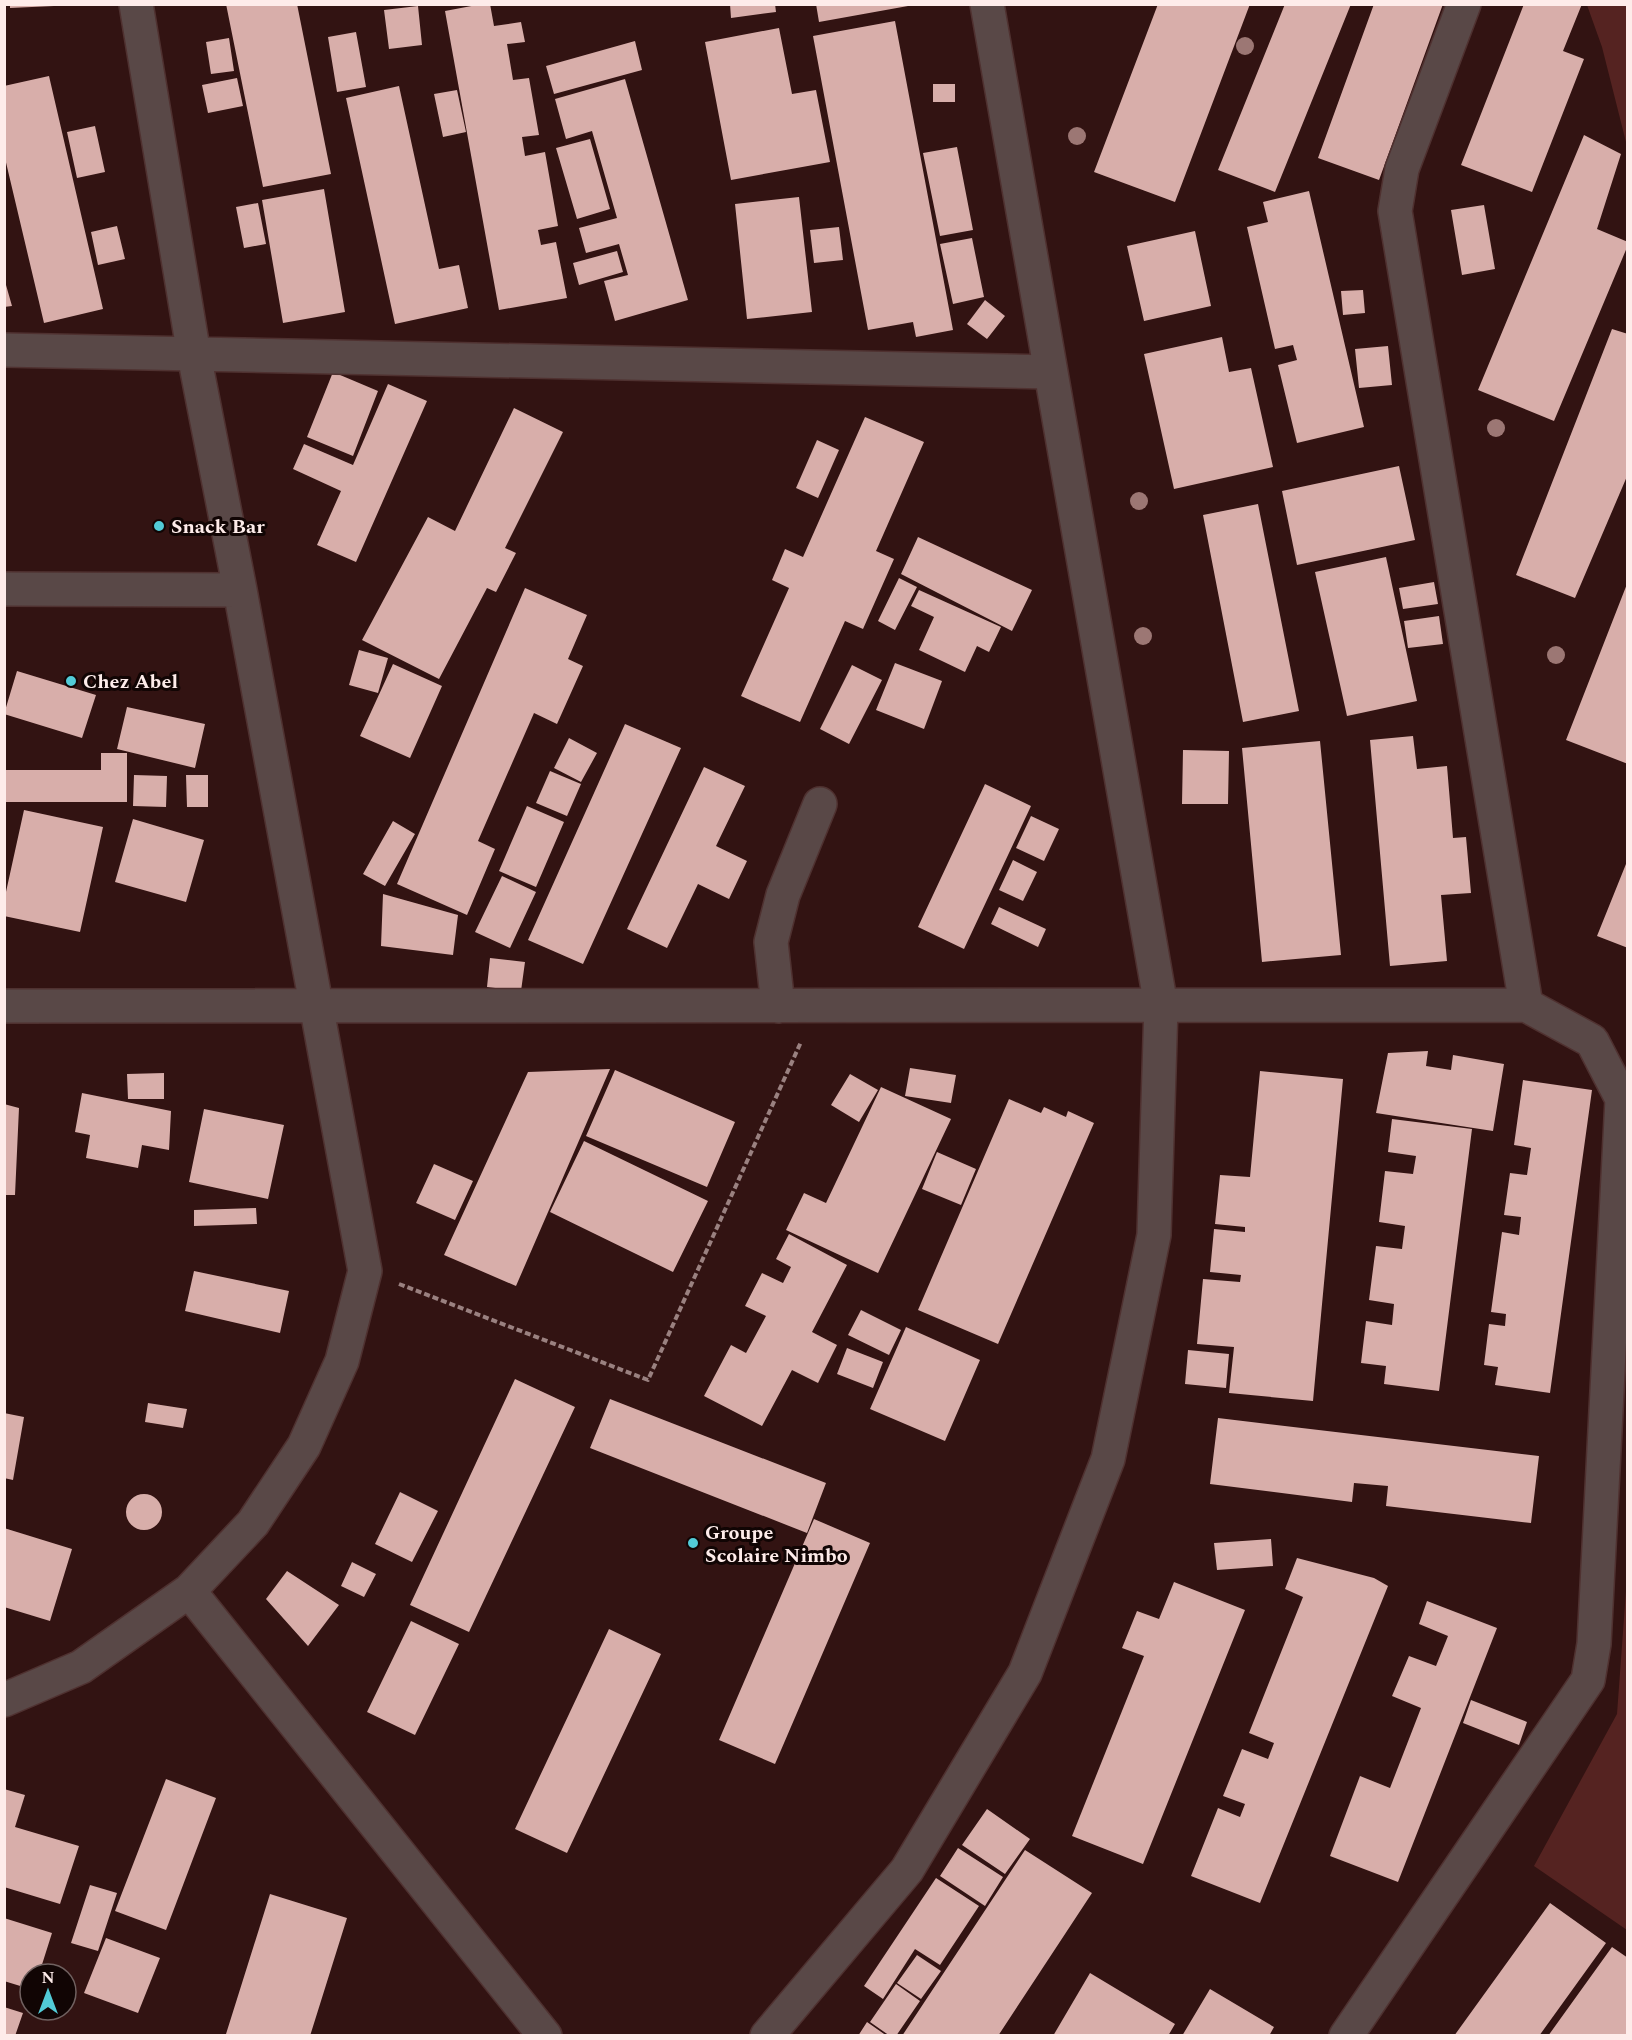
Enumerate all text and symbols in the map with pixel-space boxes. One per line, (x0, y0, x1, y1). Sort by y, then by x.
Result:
place label: Snack Bar (171, 512, 265, 542)
marker: Snack Bar (152, 519, 166, 533)
place label: Chez Abel (83, 667, 178, 697)
marker: Chez Abel (64, 674, 78, 688)
place label: Groupe Scolaire Nimbo (705, 1518, 848, 1571)
marker: Groupe Scolaire Nimbo (686, 1536, 700, 1550)
north arrow (18, 1962, 78, 2022)
text: N (41, 1966, 55, 1990)

